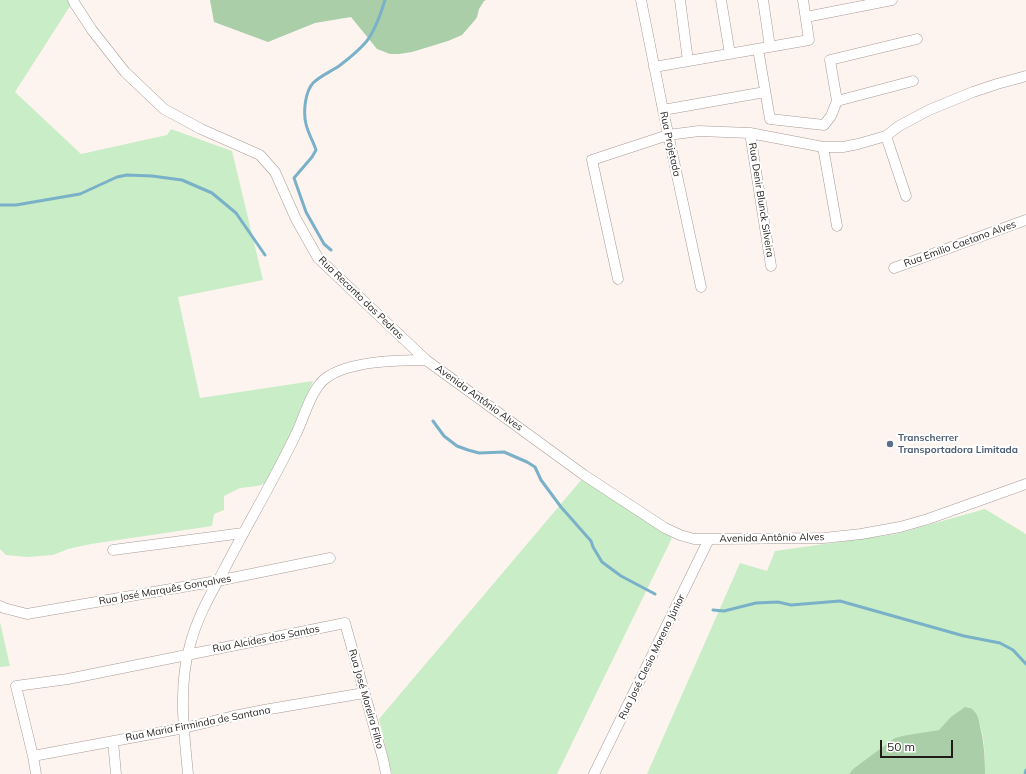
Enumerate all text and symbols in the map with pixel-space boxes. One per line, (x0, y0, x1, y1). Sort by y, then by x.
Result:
street label: Rua Projetada (657, 110, 683, 178)
street label: Rua Denir Blunck Silveira (746, 142, 776, 258)
street label: Rua Emilio Caetano Alves (902, 218, 1018, 270)
street label: Rua Recanto das Pedras (316, 254, 406, 342)
street label: Avenida Antônio Alves (433, 362, 525, 434)
place label: Transcherrer Transportadora Limitada (898, 432, 1018, 456)
marker: Transcherrer Transportadora Limitada (885, 439, 895, 449)
street label: Avenida Antônio Alves (719, 531, 825, 545)
street label: Rua José Marquês Gonçalves (98, 572, 232, 608)
street label: Rua José Clesio Moreno Júnior (616, 592, 688, 722)
street label: Rua Alcides dos Santos (211, 623, 321, 655)
street label: Rua José Moreira Filho (346, 648, 386, 750)
street label: Rua Maria Firminda de Santana (125, 704, 271, 744)
scale bar (882, 732, 955, 758)
text: 50 m (887, 739, 915, 754)

